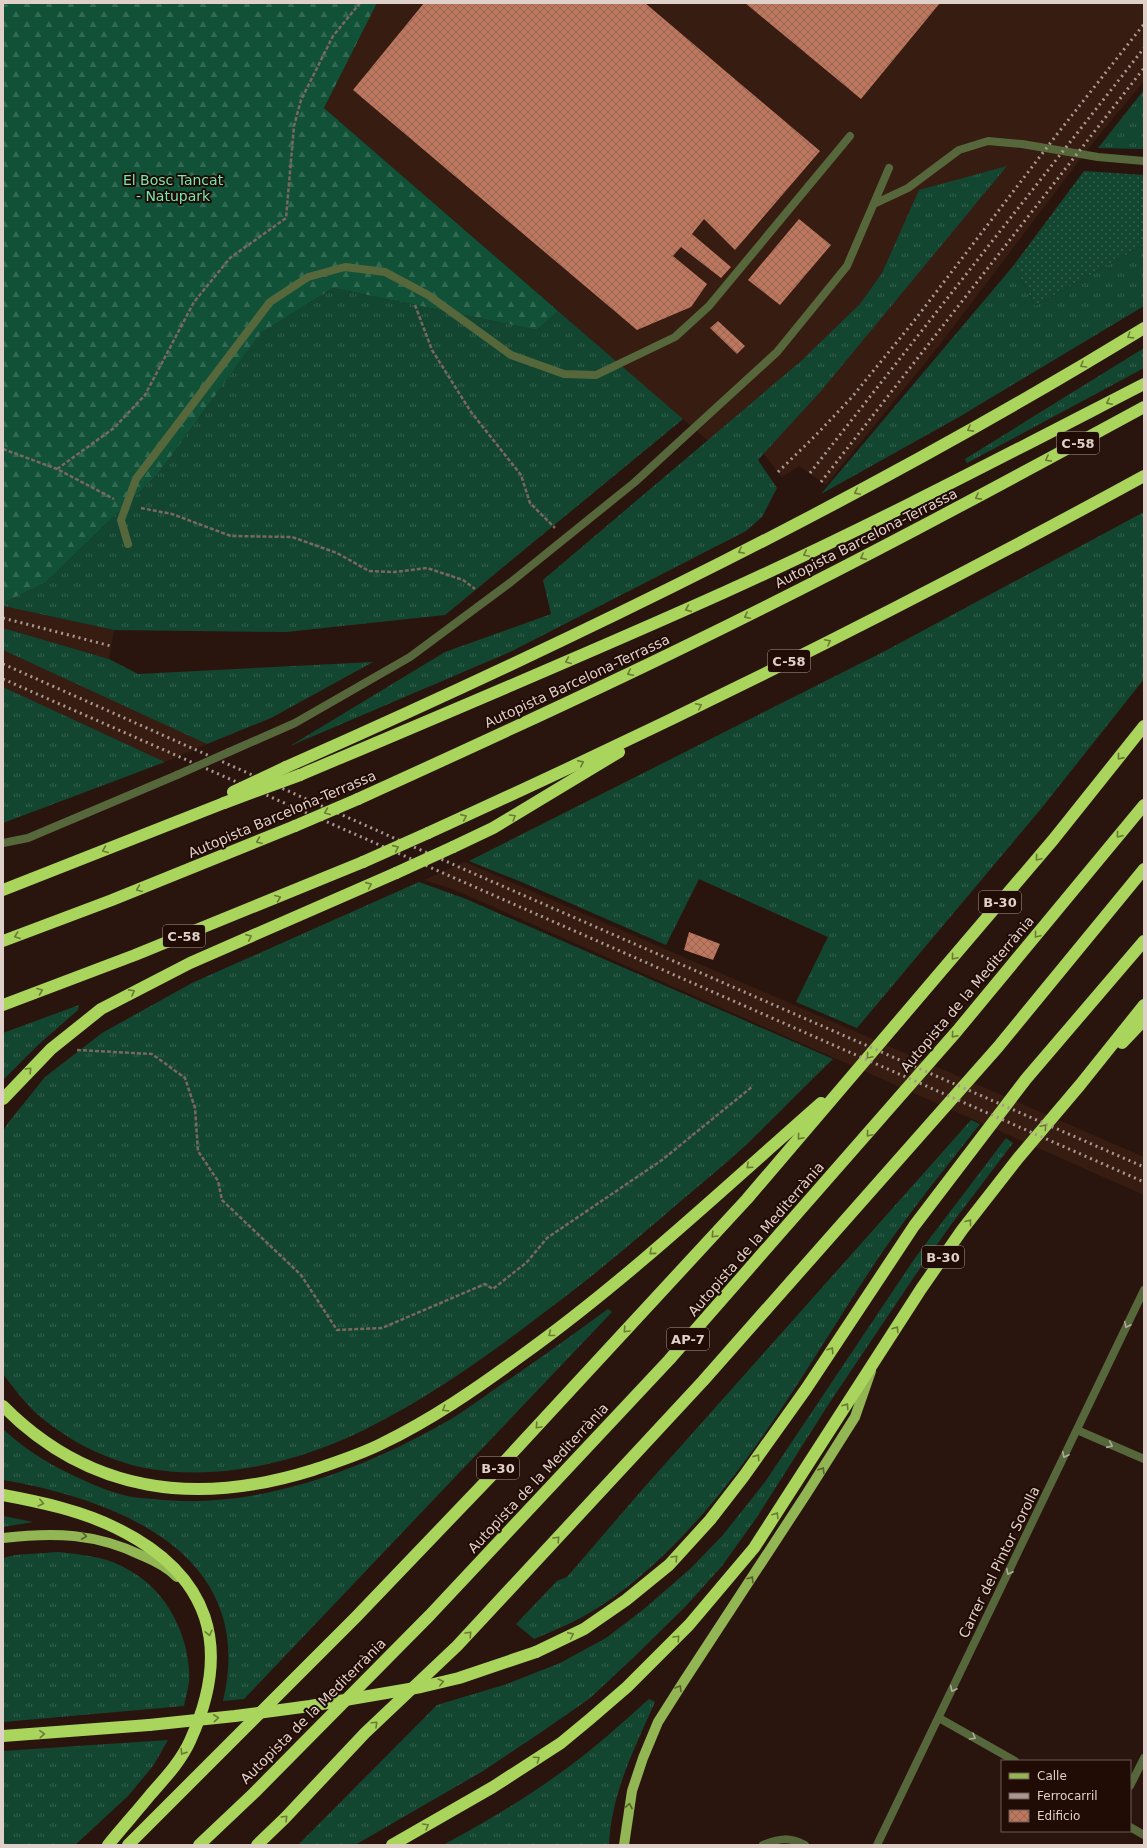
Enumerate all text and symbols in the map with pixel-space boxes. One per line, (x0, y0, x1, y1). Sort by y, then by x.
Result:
park label: El Bosc Tancat - Natupark (123, 172, 224, 204)
one-way arrow (1127, 332, 1134, 339)
one-way arrow (1080, 360, 1087, 367)
one-way arrow (1106, 397, 1114, 404)
one-way arrow (967, 425, 974, 432)
road number: C-58 (1057, 432, 1099, 454)
one-way arrow (1045, 454, 1052, 462)
street label: Autopista Barcelona-Terrassa (772, 485, 960, 591)
one-way arrow (853, 487, 861, 495)
one-way arrow (975, 492, 982, 500)
one-way arrow (738, 547, 745, 554)
one-way arrow (802, 549, 810, 557)
one-way arrow (859, 552, 867, 560)
one-way arrow (684, 604, 691, 612)
one-way arrow (743, 611, 751, 619)
street label: Autopista Barcelona-Terrassa (482, 631, 672, 731)
one-way arrow (823, 639, 831, 647)
road number: C-58 (768, 650, 810, 672)
one-way arrow (565, 656, 572, 664)
one-way arrow (627, 668, 634, 676)
one-way arrow (694, 703, 702, 711)
one-way arrow (1117, 752, 1124, 759)
one-way arrow (577, 760, 585, 768)
street label: Autopista Barcelona-Terrassa (186, 767, 378, 861)
one-way arrow (323, 808, 330, 816)
one-way arrow (459, 814, 467, 822)
one-way arrow (509, 814, 516, 821)
one-way arrow (1117, 830, 1124, 837)
one-way arrow (256, 836, 263, 844)
one-way arrow (392, 844, 399, 852)
one-way arrow (101, 846, 108, 854)
one-way arrow (1035, 853, 1042, 860)
one-way arrow (365, 881, 372, 889)
one-way arrow (135, 885, 142, 893)
road number: B-30 (979, 891, 1021, 913)
one-way arrow (274, 894, 281, 902)
street label: Autopista de la Mediterrània (897, 913, 1037, 1075)
road number: C-58 (163, 925, 205, 947)
one-way arrow (14, 931, 21, 940)
one-way arrow (1034, 931, 1041, 938)
one-way arrow (245, 934, 253, 942)
one-way arrow (951, 952, 958, 959)
one-way arrow (36, 988, 43, 996)
one-way arrow (128, 989, 135, 997)
one-way arrow (951, 1030, 958, 1038)
one-way arrow (867, 1051, 874, 1058)
one-way arrow (24, 1067, 32, 1075)
one-way arrow (1040, 1125, 1047, 1132)
one-way arrow (866, 1129, 873, 1136)
one-way arrow (797, 1132, 804, 1140)
street label: Autopista de la Mediterrània (685, 1159, 827, 1319)
one-way arrow (746, 1161, 754, 1168)
one-way arrow (964, 1219, 971, 1226)
one-way arrow (711, 1230, 719, 1238)
road number: B-30 (922, 1246, 964, 1268)
one-way arrow (649, 1247, 657, 1254)
one-way arrow (1124, 1321, 1132, 1328)
one-way arrow (623, 1325, 630, 1333)
one-way arrow (891, 1326, 899, 1333)
road number: AP-7 (667, 1328, 709, 1350)
one-way arrow (549, 1329, 556, 1336)
one-way arrow (826, 1348, 833, 1355)
street label: Autopista de la Mediterrània (464, 1400, 612, 1556)
one-way arrow (842, 1403, 849, 1410)
one-way arrow (442, 1404, 449, 1411)
one-way arrow (535, 1421, 542, 1429)
one-way arrow (1107, 1440, 1114, 1448)
one-way arrow (1062, 1451, 1070, 1458)
one-way arrow (752, 1455, 759, 1462)
road number: B-30 (477, 1457, 519, 1479)
one-way arrow (817, 1467, 825, 1474)
street label: Carrer del Pintor Sorolla (955, 1483, 1043, 1641)
one-way arrow (38, 1499, 44, 1507)
one-way arrow (771, 1512, 779, 1519)
one-way arrow (81, 1531, 87, 1540)
one-way arrow (553, 1536, 560, 1543)
one-way arrow (670, 1555, 678, 1563)
one-way arrow (1006, 1568, 1014, 1576)
one-way arrow (746, 1576, 754, 1583)
one-way arrow (204, 1630, 212, 1636)
one-way arrow (464, 1631, 472, 1639)
one-way arrow (567, 1632, 574, 1640)
street label: Autopista de la Mediterrània (237, 1635, 389, 1787)
one-way arrow (673, 1635, 680, 1642)
one-way arrow (438, 1679, 444, 1687)
one-way arrow (675, 1685, 682, 1692)
one-way arrow (950, 1685, 957, 1693)
one-way arrow (213, 1714, 219, 1723)
one-way arrow (370, 1721, 378, 1729)
one-way arrow (39, 1729, 45, 1738)
one-way arrow (969, 1732, 976, 1739)
one-way arrow (181, 1748, 188, 1755)
one-way arrow (533, 1756, 540, 1764)
legend (1001, 1760, 1131, 1832)
text: Calle (1037, 1769, 1067, 1783)
text: Ferrocarril (1037, 1789, 1098, 1803)
one-way arrow (624, 1803, 632, 1810)
text: Edificio (1037, 1809, 1080, 1823)
one-way arrow (280, 1815, 288, 1823)
one-way arrow (421, 1823, 429, 1830)

